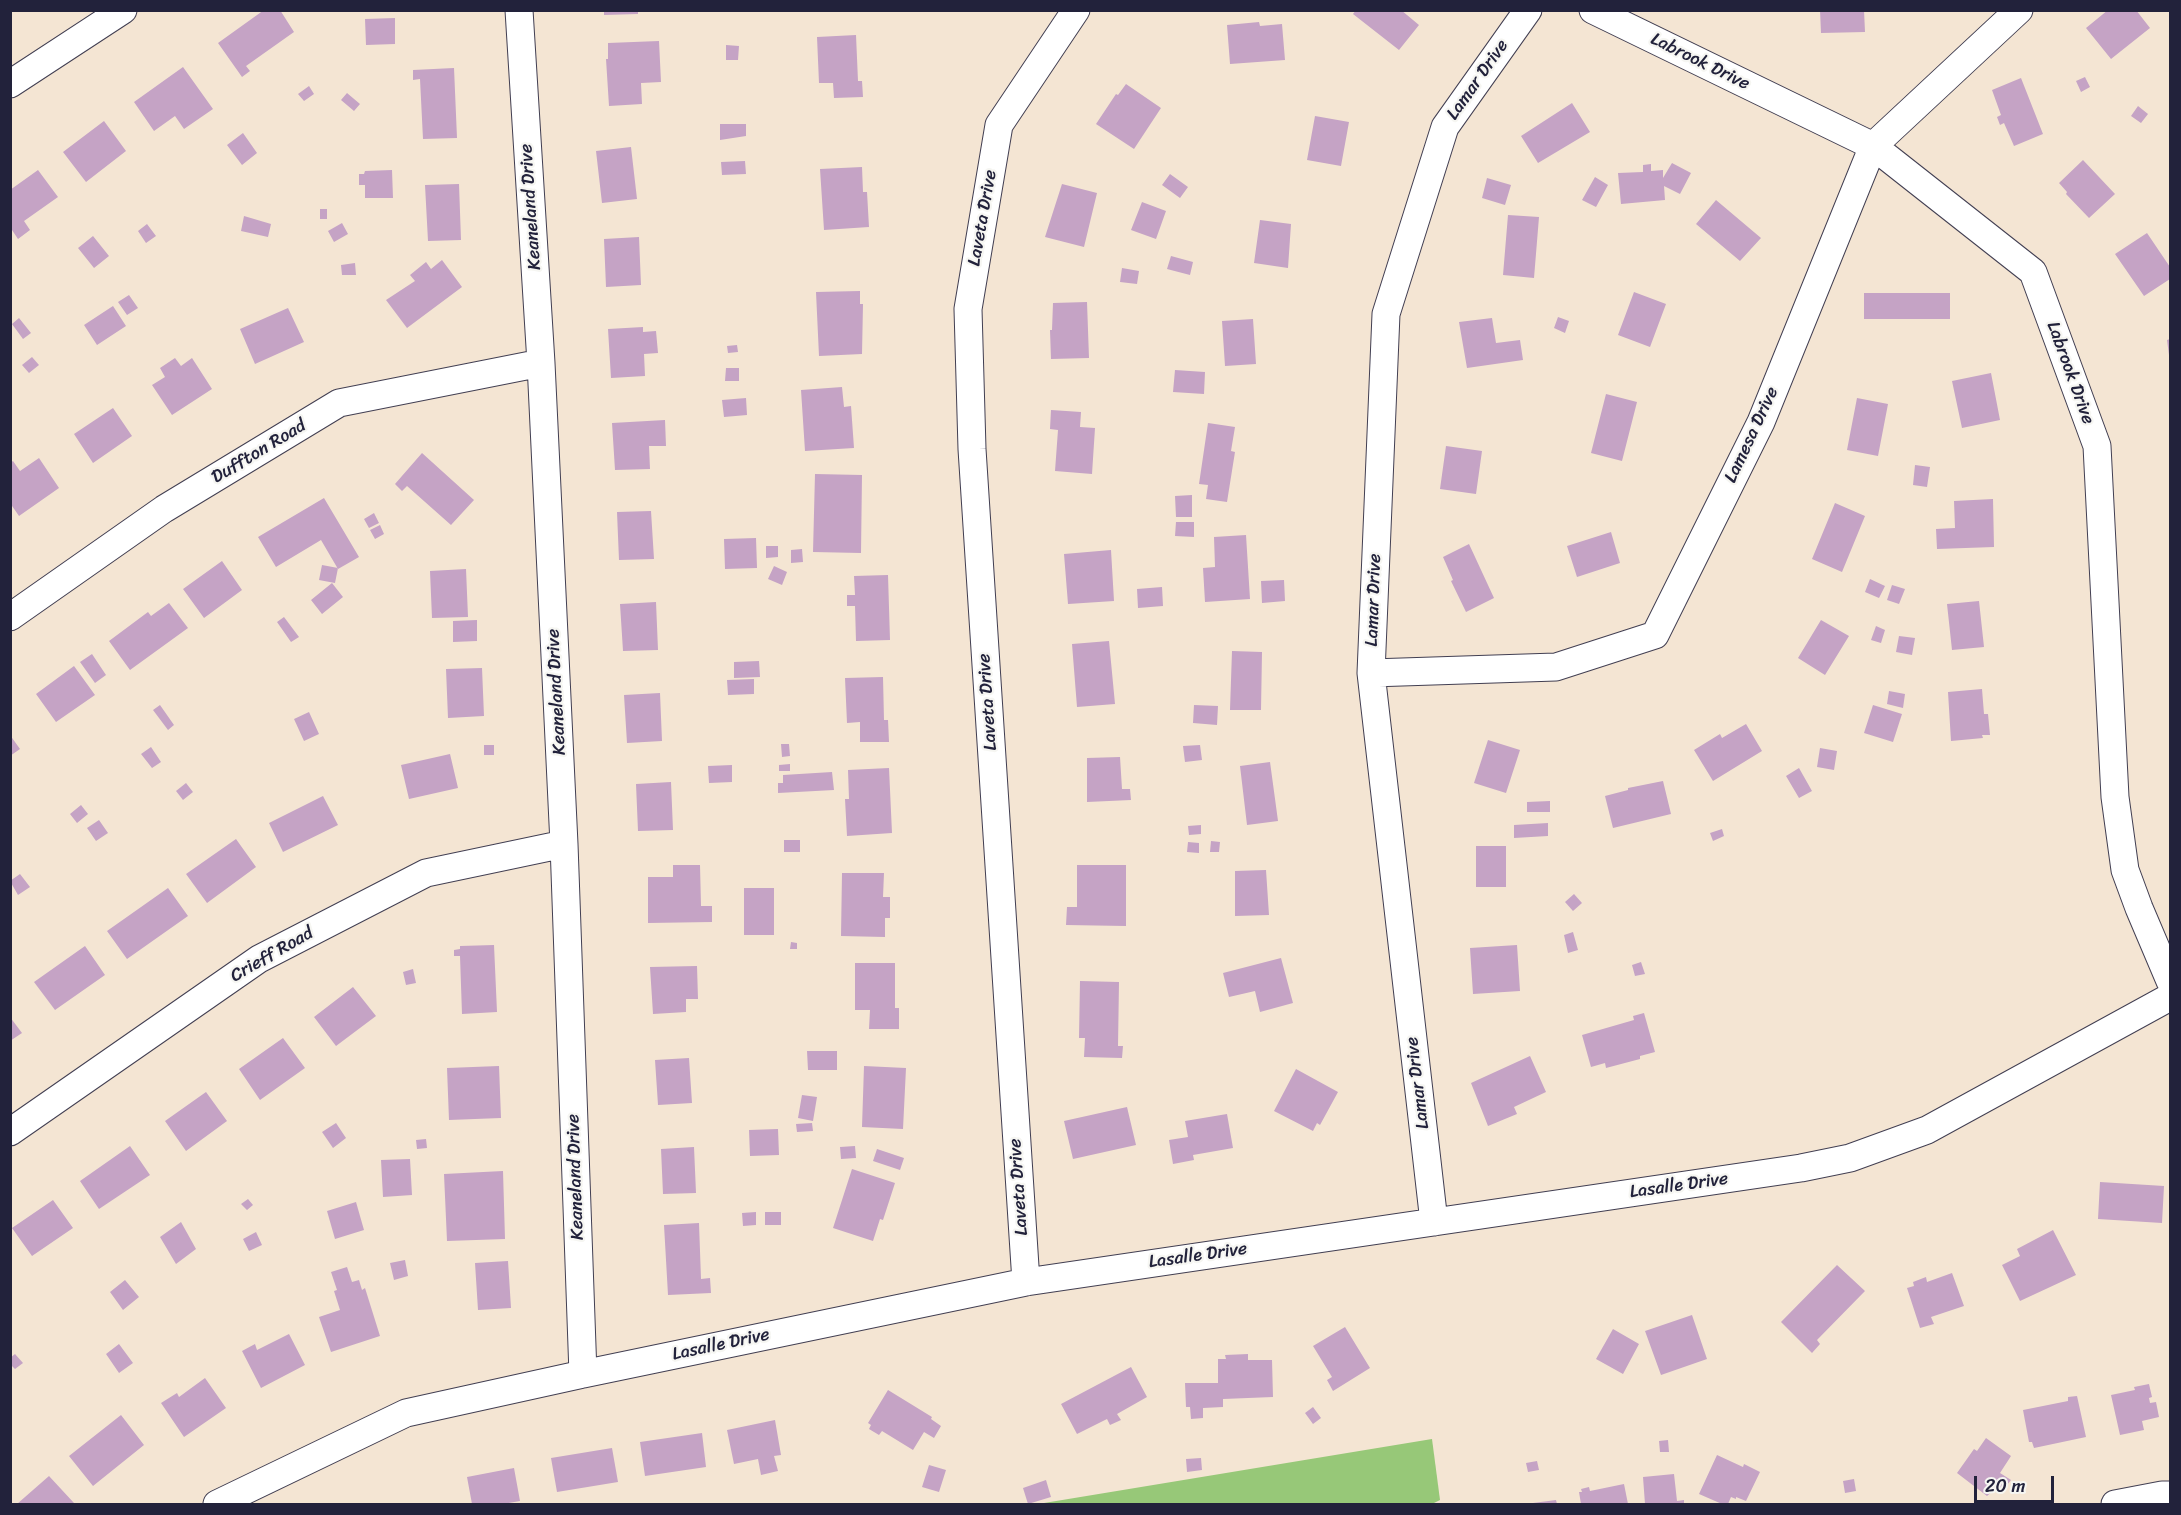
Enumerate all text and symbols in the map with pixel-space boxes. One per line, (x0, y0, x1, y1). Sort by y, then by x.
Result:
street label: Labrook Drive (1647, 29, 1753, 95)
street label: Lamar Drive (1442, 36, 1514, 124)
street label: Keaneland Drive (516, 143, 546, 271)
street label: Laveta Drive (964, 168, 1002, 268)
street label: Labrook Drive (2041, 319, 2099, 427)
street label: Lamesa Drive (1720, 384, 1784, 486)
street label: Duffton Road (208, 415, 310, 489)
street label: Lamar Drive (1362, 553, 1386, 647)
street label: Keaneland Drive (543, 628, 571, 756)
street label: Laveta Drive (974, 653, 1002, 751)
street label: Crieff Road (227, 923, 317, 987)
street label: Lamar Drive (1402, 1036, 1434, 1130)
street label: Keaneland Drive (563, 1113, 589, 1241)
street label: Laveta Drive (1005, 1138, 1033, 1236)
street label: Lasalle Drive (1628, 1168, 1730, 1204)
street label: Lasalle Drive (1147, 1238, 1249, 1274)
street label: Lasalle Drive (670, 1324, 772, 1366)
scale bar (1977, 1464, 2056, 1502)
text: 20 m (1985, 1470, 2025, 1502)

